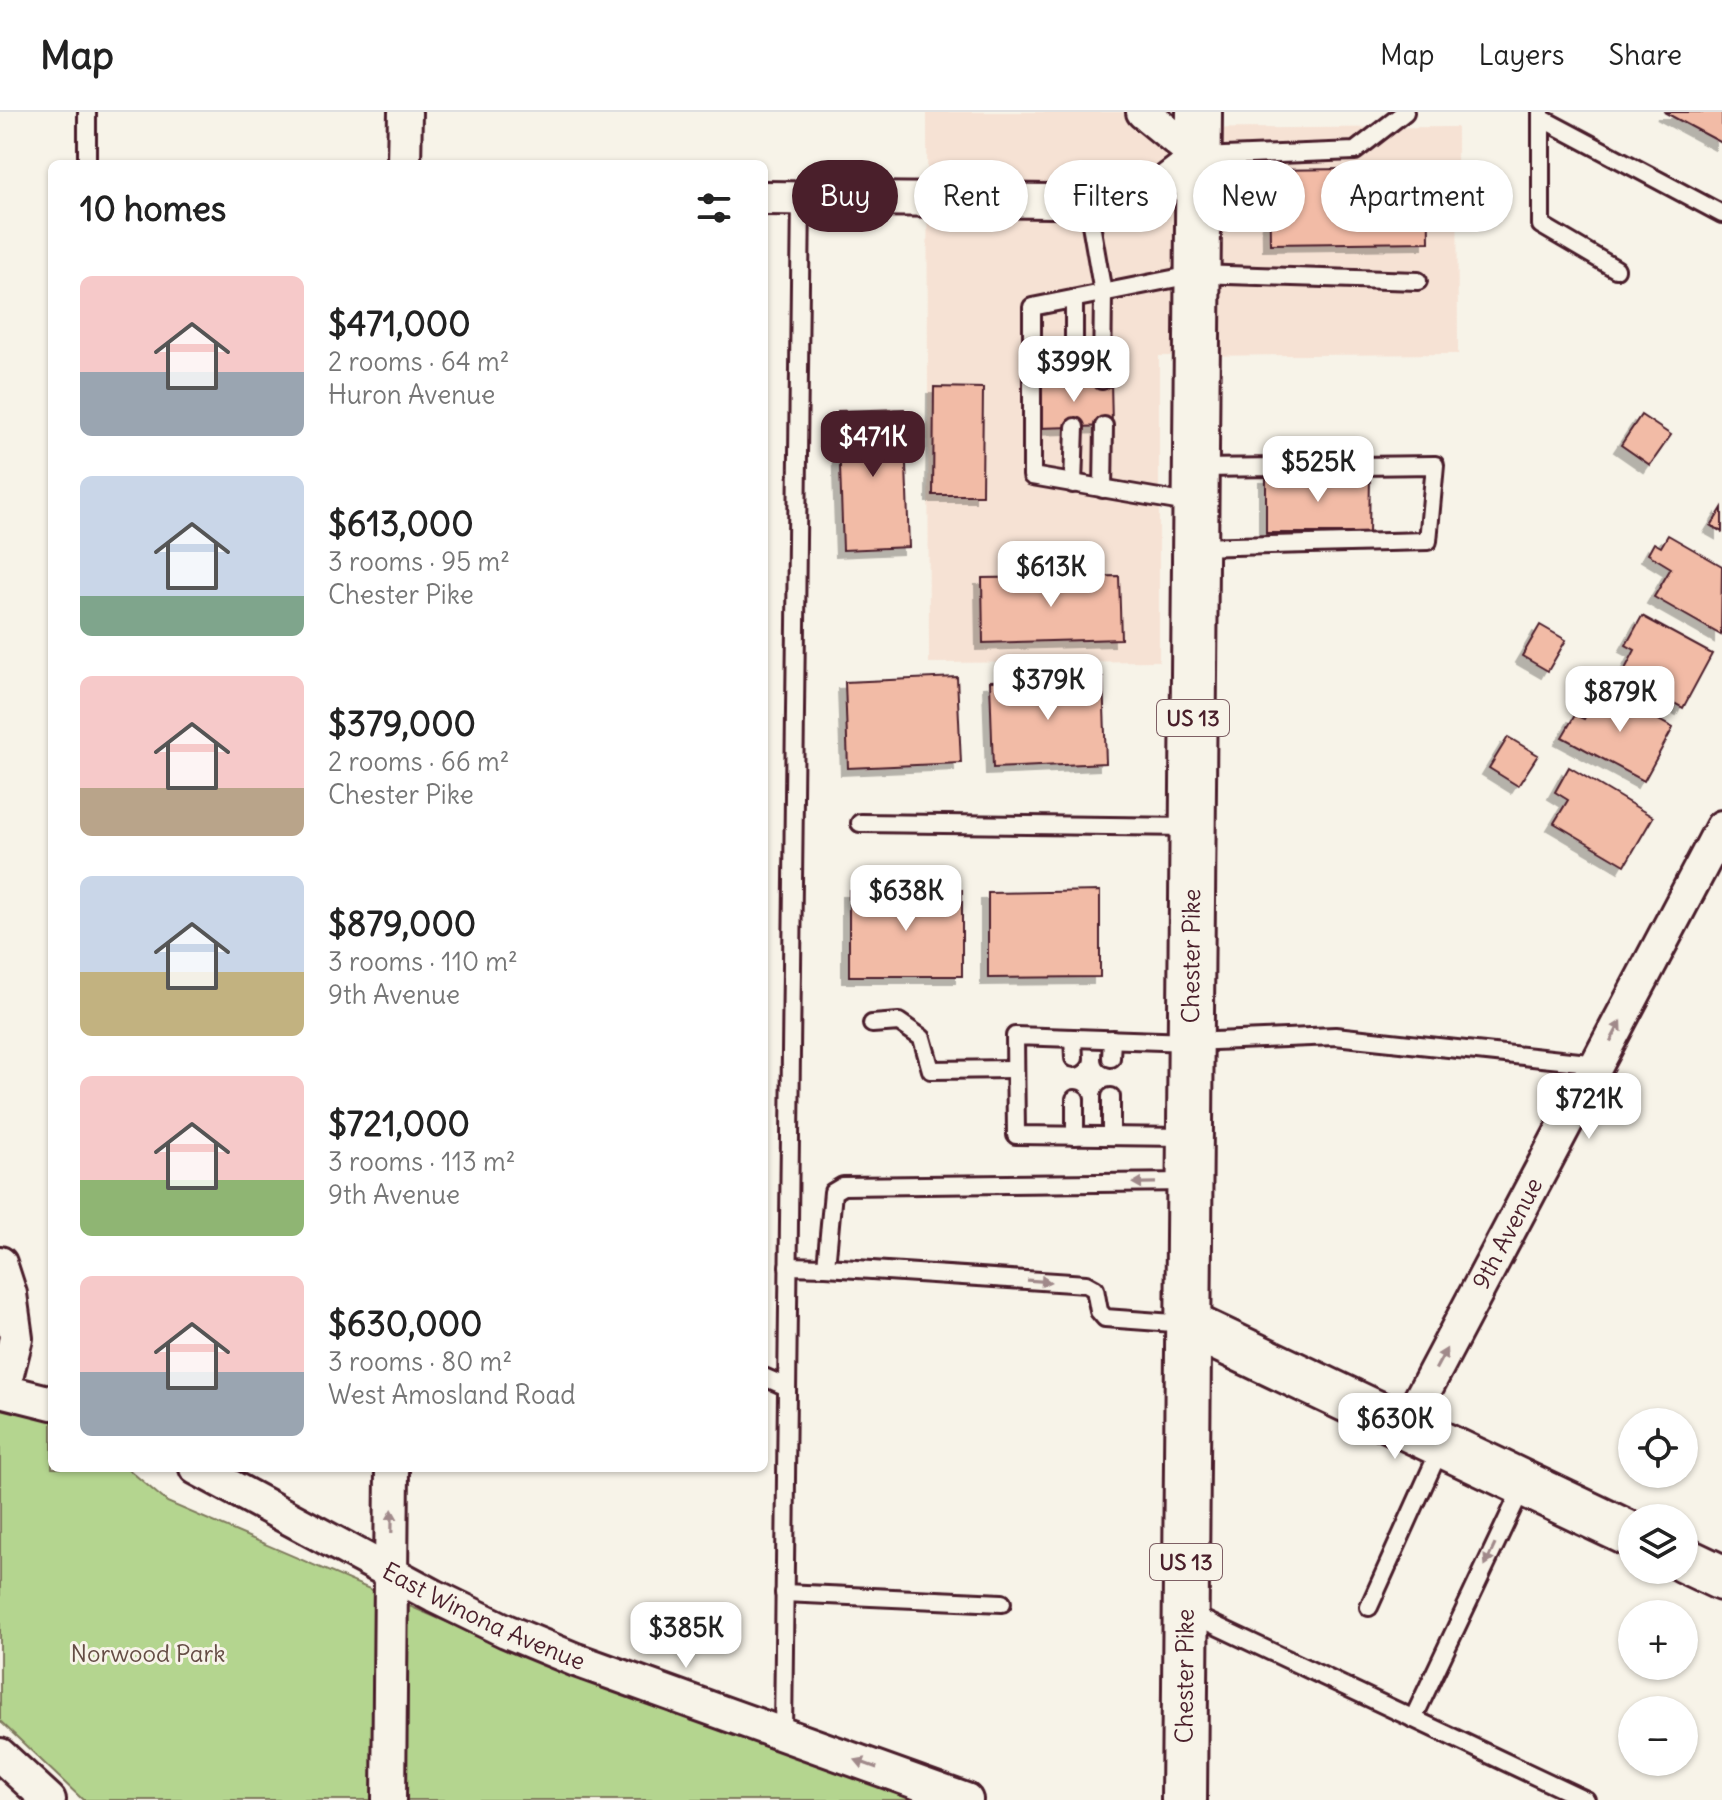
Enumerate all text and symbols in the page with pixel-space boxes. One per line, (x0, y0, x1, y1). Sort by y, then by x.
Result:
text: Map (40, 32, 114, 79)
text: Map (1380, 37, 1435, 73)
text: Layers (1479, 37, 1565, 73)
text: Share (1609, 37, 1682, 73)
chip: Buy (792, 160, 898, 232)
chip: Rent (914, 160, 1028, 232)
chip: Filters (1044, 160, 1177, 232)
chip: New (1193, 160, 1305, 232)
chip: Apartment (1321, 160, 1513, 232)
icon: filters (692, 186, 736, 230)
text: 10 homes (80, 187, 226, 230)
text: $471,000 (328, 302, 471, 345)
icon: home (144, 308, 240, 404)
pin: $399K (1018, 336, 1130, 404)
text: 2 rooms · 64 m² (328, 345, 510, 378)
text: $399K (1036, 345, 1112, 378)
text: Huron Avenue (328, 378, 495, 411)
pin: $471K (817, 411, 929, 479)
text: $471K (839, 420, 907, 453)
pin: $525K (1262, 436, 1374, 504)
text: $525K (1281, 445, 1355, 478)
text: $613,000 (328, 502, 474, 545)
icon: home (144, 508, 240, 604)
pin: $613K (995, 541, 1107, 609)
text: 3 rooms · 95 m² (328, 545, 510, 578)
text: $613K (1016, 550, 1086, 583)
text: Chester Pike (328, 578, 474, 611)
pin: $379K (992, 654, 1104, 722)
text: $379K (1012, 663, 1084, 696)
pin: $879K (1564, 666, 1676, 734)
text: $879K (1583, 675, 1657, 708)
road number: US 13 (1157, 700, 1229, 736)
text: $379,000 (328, 702, 476, 745)
icon: home (144, 708, 240, 804)
text: 2 rooms · 66 m² (328, 745, 510, 778)
text: Chester Pike (328, 778, 474, 811)
pin: $638K (850, 865, 962, 933)
text: $638K (868, 874, 944, 907)
street label: Chester Pike (1175, 889, 1206, 1023)
text: $879,000 (328, 902, 476, 945)
icon: home (144, 908, 240, 1004)
text: 3 rooms · 110 m² (328, 945, 518, 978)
text: 9th Avenue (328, 978, 460, 1011)
one-way arrow (1610, 1019, 1623, 1042)
pin: $721K (1533, 1073, 1645, 1141)
text: $721K (1555, 1082, 1623, 1115)
text: $721,000 (328, 1102, 470, 1145)
icon: home (144, 1108, 240, 1204)
text: 3 rooms · 113 m² (328, 1145, 515, 1178)
street label: 9th Avenue (1465, 1172, 1548, 1294)
one-way arrow (1131, 1176, 1156, 1189)
text: 9th Avenue (328, 1178, 460, 1211)
one-way arrow (1027, 1275, 1052, 1288)
text: $630,000 (328, 1302, 482, 1345)
icon: home (144, 1308, 240, 1404)
text: 3 rooms · 80 m² (328, 1345, 512, 1378)
one-way arrow (1434, 1348, 1448, 1370)
text: West Amosland Road (328, 1378, 576, 1411)
pin: $630K (1339, 1393, 1451, 1461)
text: $630K (1356, 1402, 1434, 1435)
map controls (1618, 1408, 1698, 1776)
button: locate (1618, 1408, 1698, 1488)
button: layers (1618, 1504, 1698, 1584)
one-way arrow (385, 1508, 398, 1533)
one-way arrow (1483, 1543, 1497, 1566)
road number: US 13 (1150, 1544, 1222, 1580)
street label: East Winona Avenue (378, 1555, 589, 1676)
button: + (1618, 1600, 1698, 1680)
pin: $385K (630, 1602, 742, 1670)
street label: Chester Pike (1169, 1609, 1200, 1743)
text: $385K (648, 1611, 724, 1644)
park label: Norwood Park (71, 1638, 225, 1668)
button: − (1618, 1696, 1698, 1776)
one-way arrow (854, 1757, 878, 1770)

